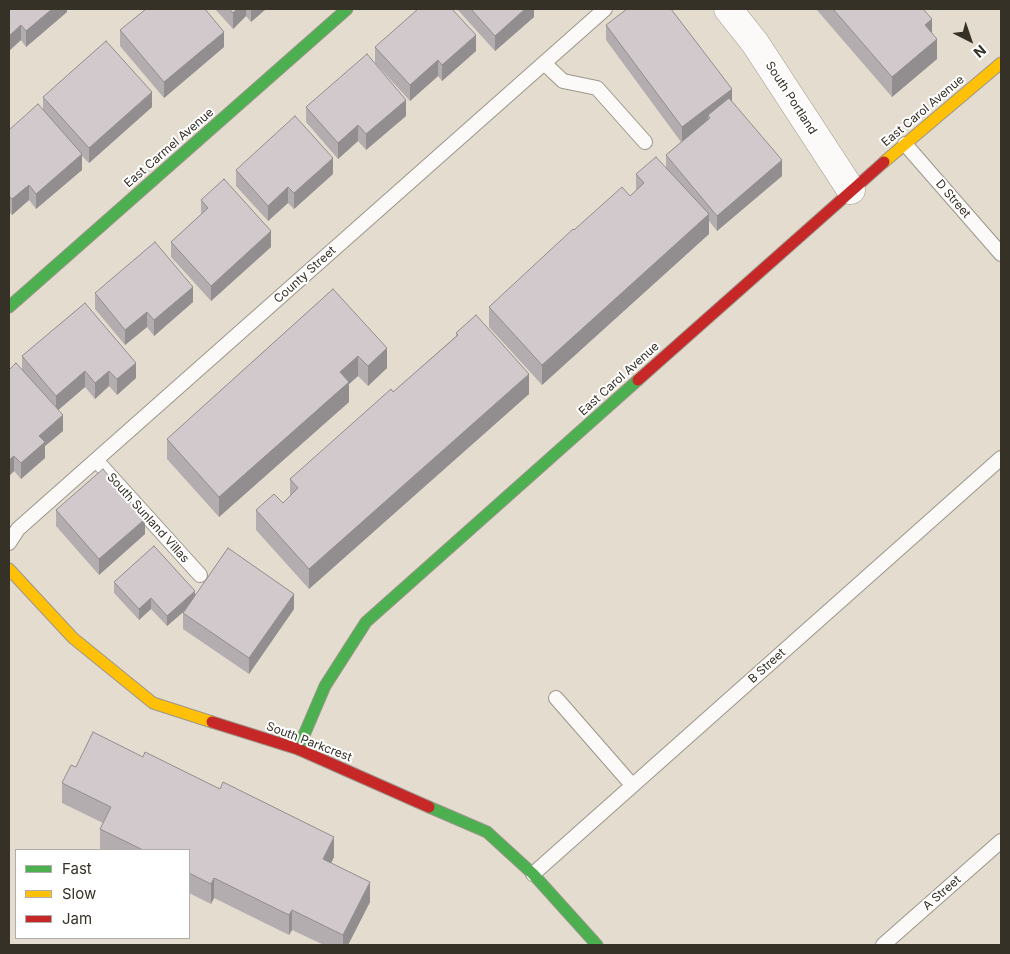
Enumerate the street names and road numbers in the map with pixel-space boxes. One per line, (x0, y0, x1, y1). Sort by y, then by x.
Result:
street label: South Portland (762, 59, 820, 137)
street label: East Carol Avenue (879, 72, 967, 150)
street label: East Carmel Avenue (121, 105, 217, 191)
street label: D Street (933, 177, 973, 221)
street label: County Street (271, 243, 339, 307)
street label: East Carol Avenue (576, 339, 662, 419)
street label: South Sunland Villas (104, 470, 192, 566)
street label: B Street (745, 646, 789, 686)
street label: South Parkcrest (264, 719, 354, 765)
street label: A Street (920, 873, 964, 913)

